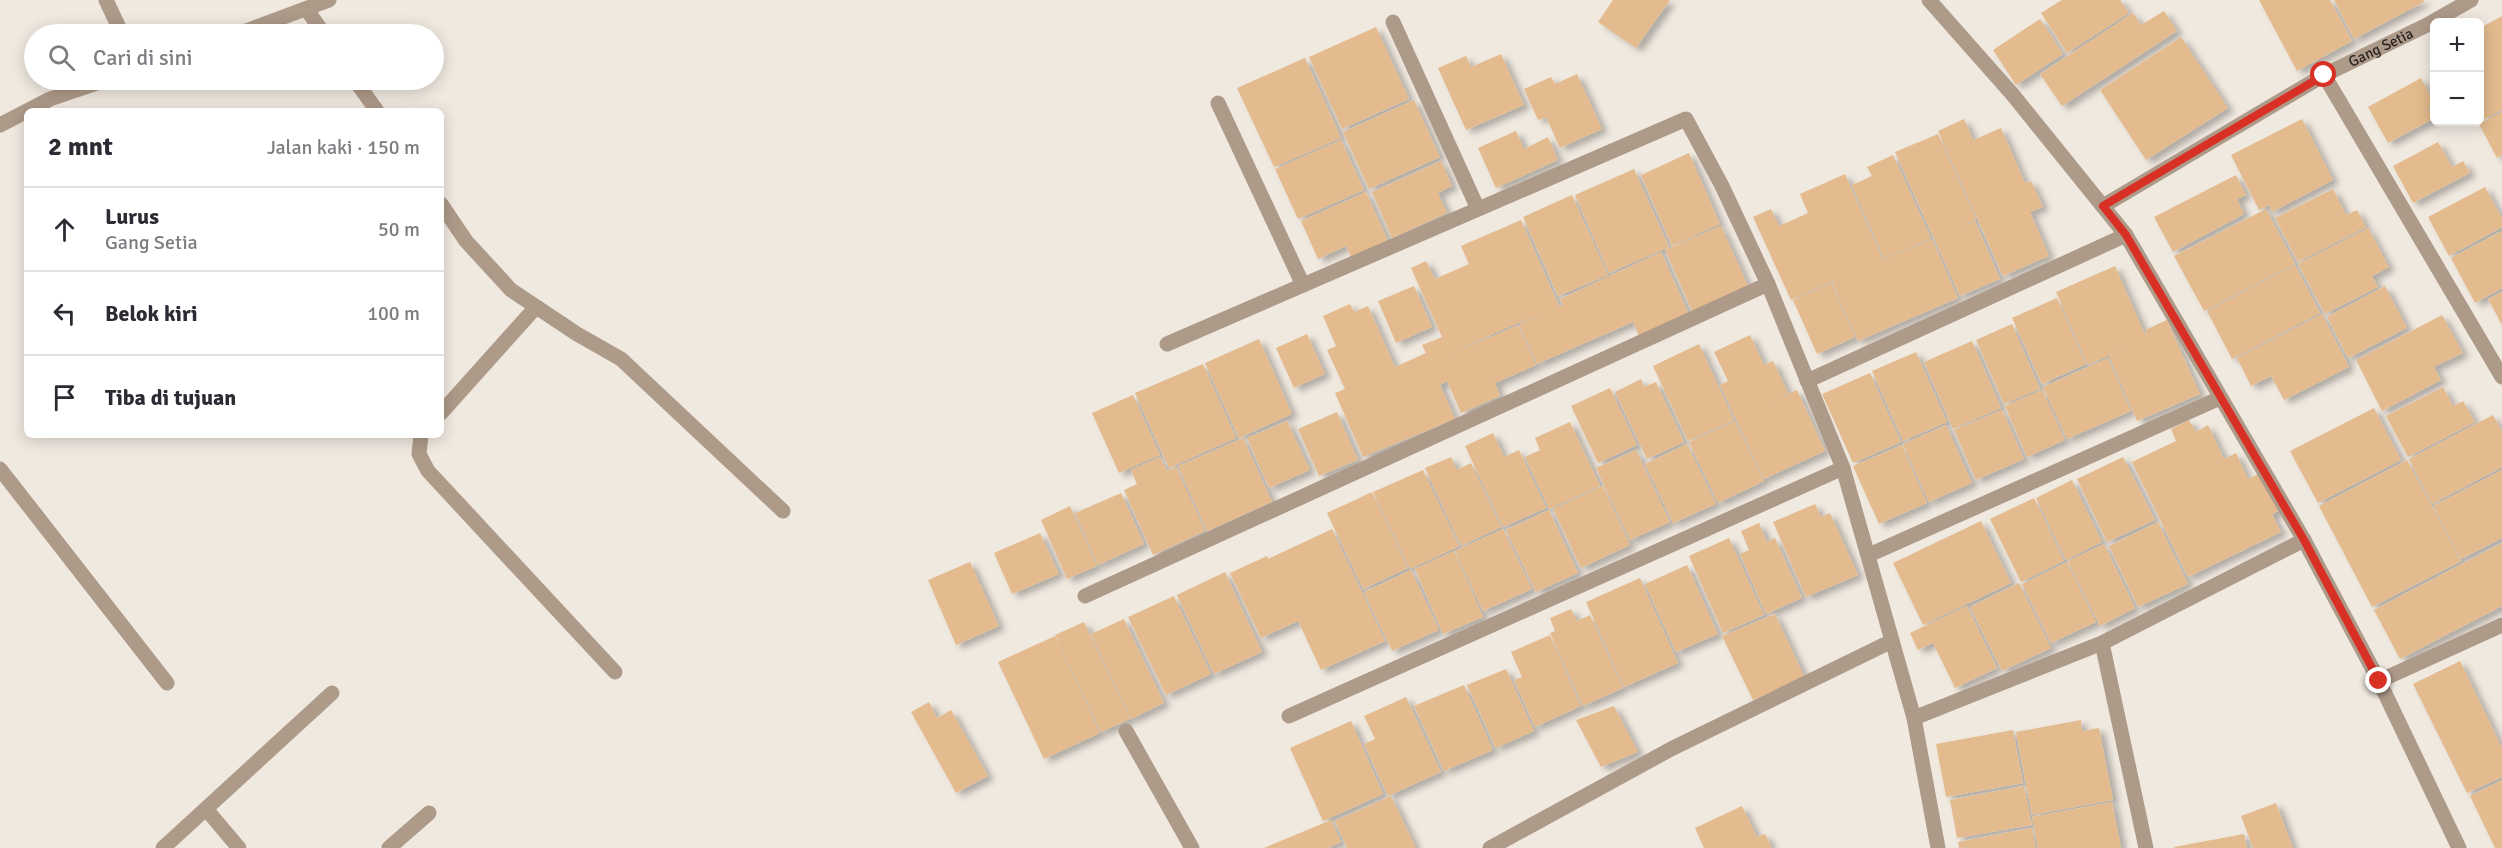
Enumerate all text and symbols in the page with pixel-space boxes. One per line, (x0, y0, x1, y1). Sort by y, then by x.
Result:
map controls (2430, 18, 2484, 126)
button: + (2430, 18, 2484, 72)
search box (24, 24, 444, 90)
street label: Gang Setia (2346, 24, 2416, 71)
icon: search (45, 41, 78, 74)
text: Cari di sini (93, 44, 193, 71)
route start (2310, 61, 2336, 87)
button: − (2430, 72, 2484, 126)
text: 2 mnt (48, 131, 113, 163)
text: Jalan kaki · 150 m (267, 135, 420, 160)
text: Lurus (105, 203, 159, 230)
icon: ahead (48, 213, 81, 246)
text: 50 m (378, 217, 420, 242)
text: Gang Setia (105, 230, 198, 255)
icon: left (48, 297, 81, 330)
text: Belok kiri (105, 300, 198, 327)
text: 100 m (367, 301, 420, 326)
icon: arrive (48, 381, 81, 414)
text: Tiba di tujuan (105, 384, 236, 411)
route end (2365, 667, 2391, 693)

